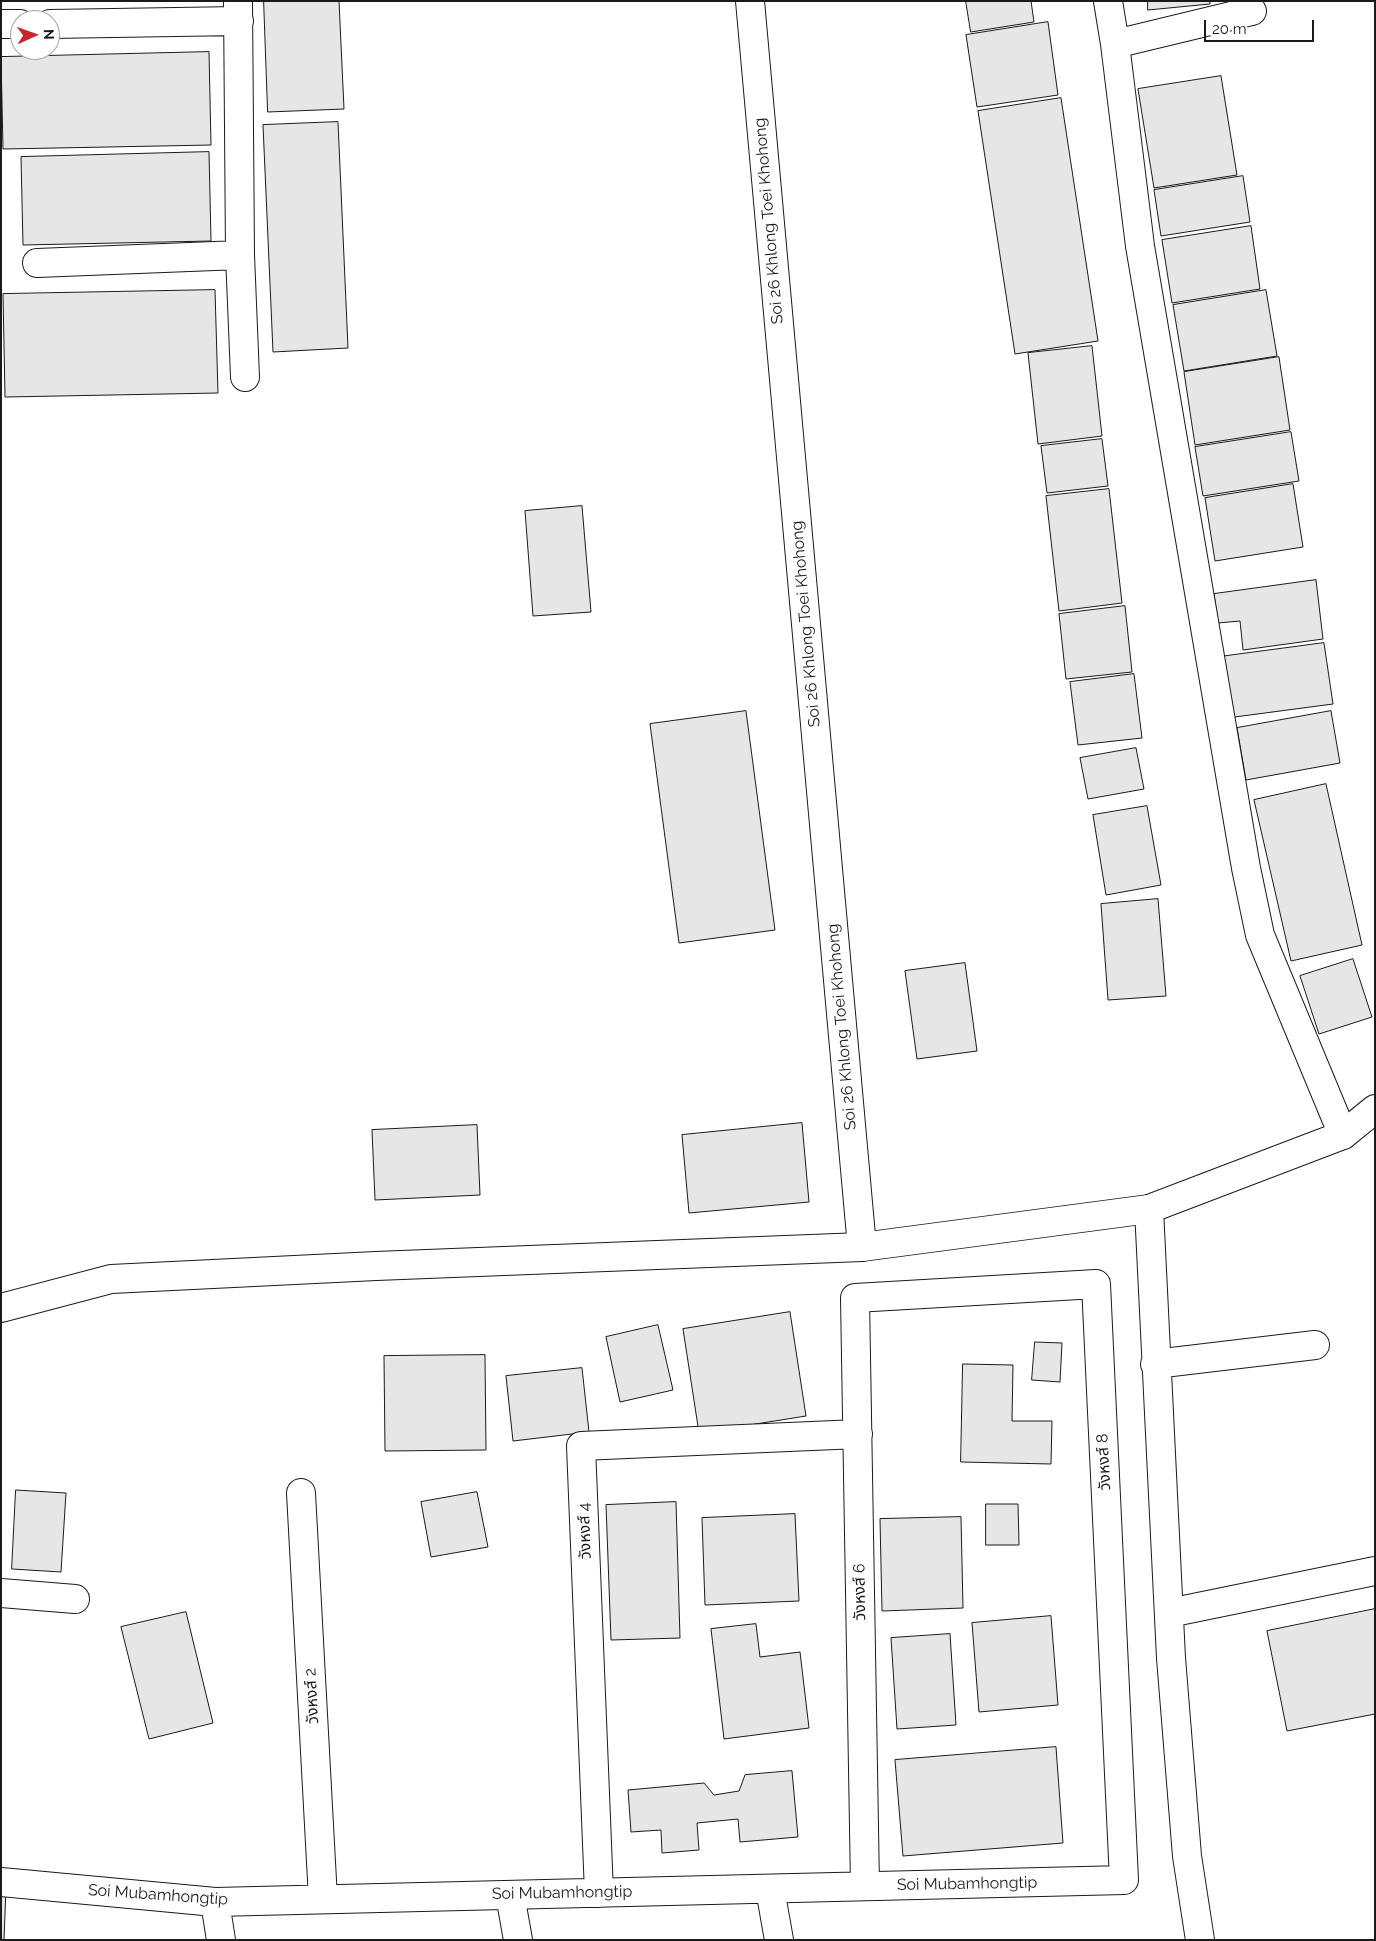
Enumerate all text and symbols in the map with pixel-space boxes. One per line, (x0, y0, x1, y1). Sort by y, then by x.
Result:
north arrow (10, 10, 60, 60)
scale bar (1206, 10, 1316, 42)
text: 20 m (1212, 20, 1247, 38)
text: N (41, 29, 57, 40)
street label: Soi 26 Khlong Toei Khohong (750, 117, 788, 325)
street label: Soi 26 Khlong Toei Khohong (787, 520, 825, 728)
street label: Soi 26 Khlong Toei Khohong (823, 923, 861, 1131)
street label: วังหงส์ 8 (1093, 1433, 1115, 1491)
street label: วังหงส์ 4 (574, 1502, 596, 1560)
street label: วังหงส์ 6 (850, 1563, 870, 1621)
street label: วังหงส์ 2 (301, 1668, 323, 1724)
street label: Soi Mubamhongtip (897, 1873, 1037, 1895)
street label: Soi Mubamhongtip (87, 1881, 229, 1909)
street label: Soi Mubamhongtip (492, 1882, 632, 1904)

